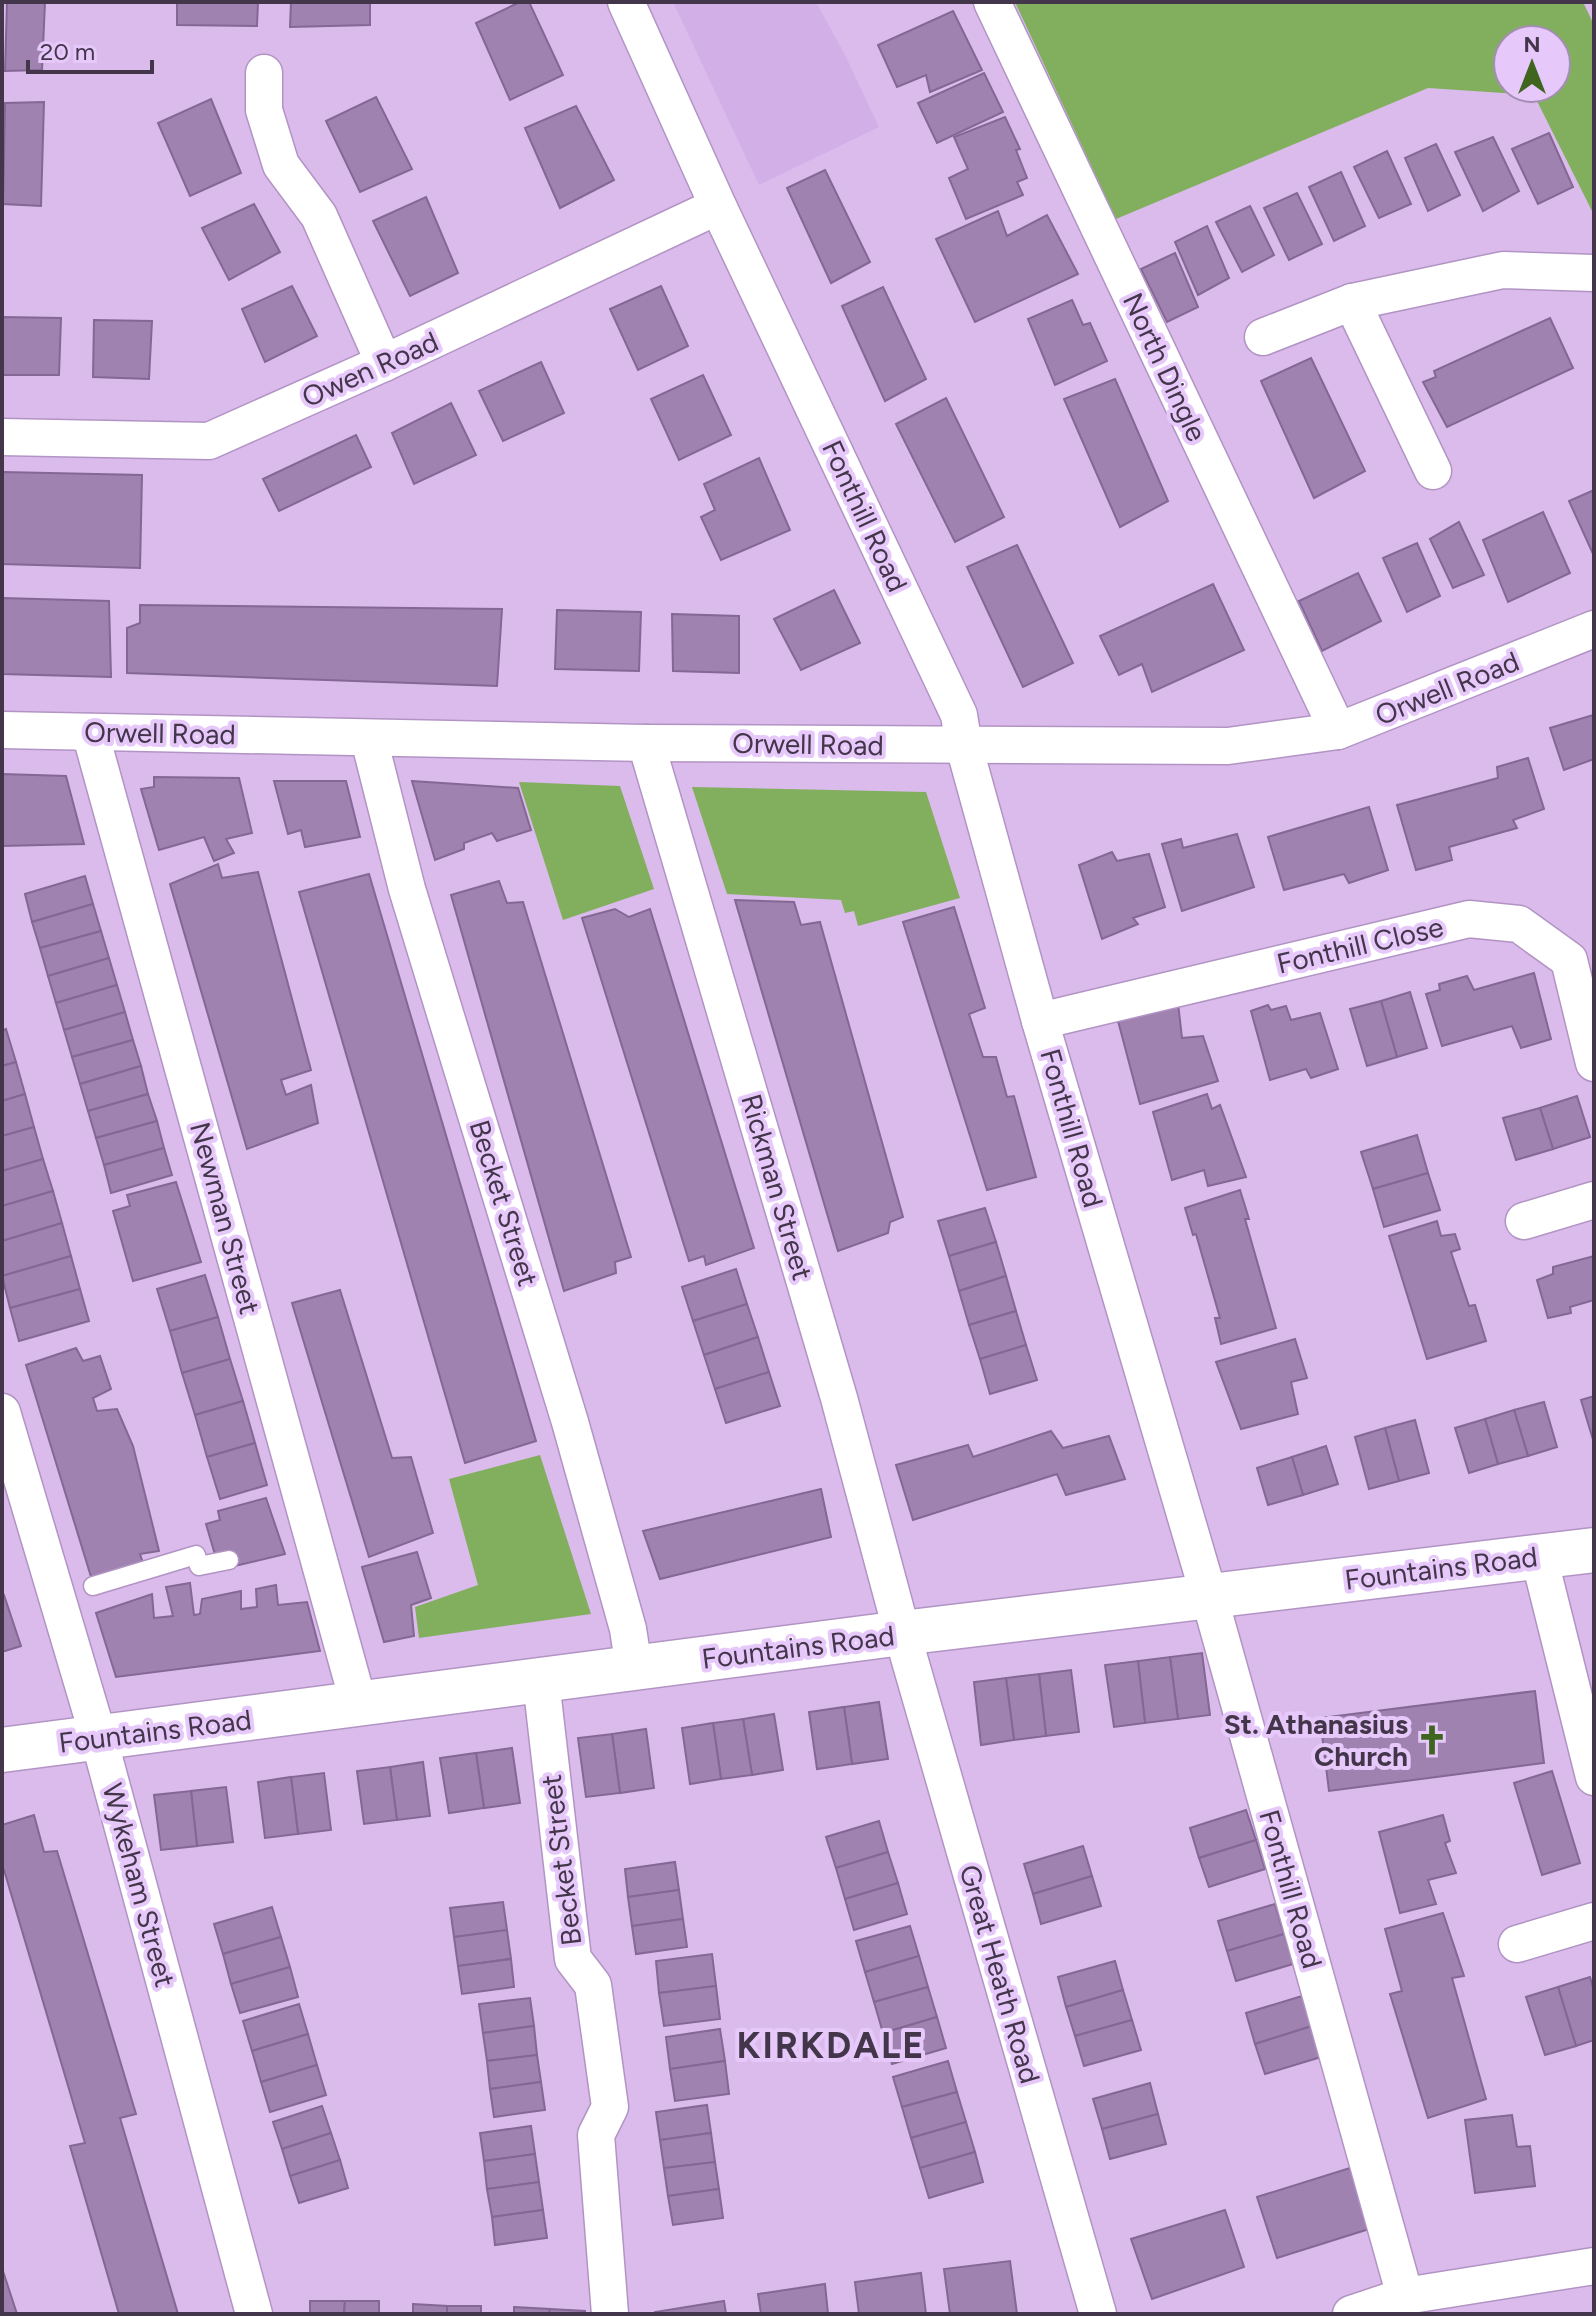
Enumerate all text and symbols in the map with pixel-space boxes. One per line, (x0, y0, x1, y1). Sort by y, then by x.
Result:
scale bar (28, 24, 152, 74)
north arrow (1492, 24, 1572, 104)
text: N (1523, 31, 1541, 58)
text: 20 m (40, 37, 95, 66)
street label: North Dingle (1116, 287, 1214, 447)
street label: Owen Road (297, 324, 443, 414)
street label: Fonthill Road (815, 435, 915, 597)
street label: Orwell Road (1370, 644, 1524, 732)
street label: Orwell Road (84, 715, 236, 751)
street label: Orwell Road (732, 726, 884, 762)
street label: Fonthill Close (1273, 909, 1447, 981)
street label: Fonthill Road (1033, 1045, 1111, 1211)
street label: Rickman Street (734, 1090, 820, 1284)
street label: Becket Street (463, 1116, 545, 1290)
street label: Newman Street (183, 1118, 267, 1318)
street label: Fountains Road (1343, 1539, 1539, 1597)
street label: Fountains Road (700, 1618, 896, 1676)
street label: Fountains Road (57, 1702, 253, 1760)
place label: St. Athanasius Church (1224, 1707, 1408, 1773)
church icon: St. Athanasius Church (1415, 1723, 1449, 1757)
street label: Becket Street (534, 1773, 588, 1947)
street label: Wykeham Street (96, 1780, 182, 1990)
street label: Fonthill Road (1252, 1806, 1330, 1972)
street label: Great Heath Road (953, 1861, 1047, 2087)
district label: KIRKDALE (736, 2024, 926, 2067)

